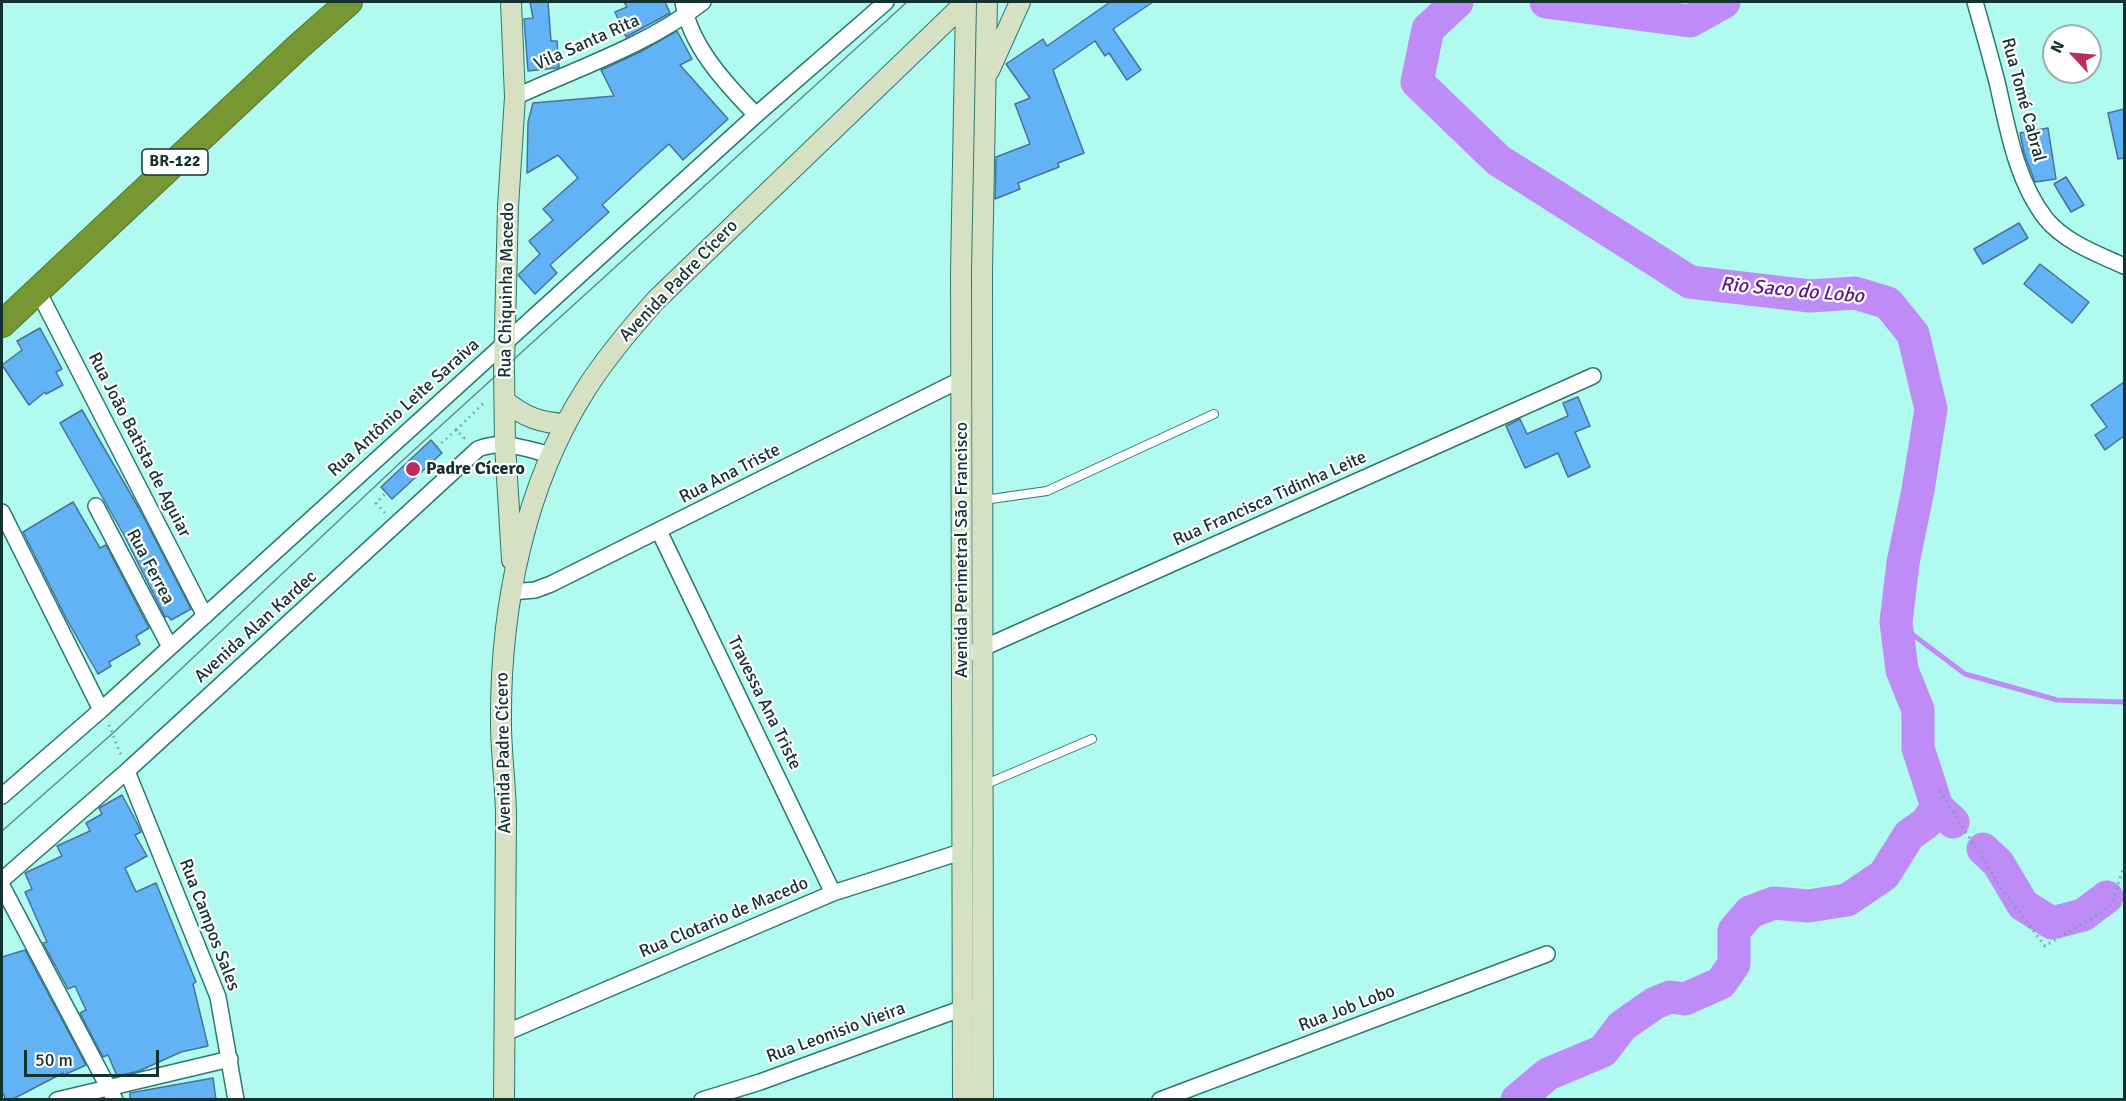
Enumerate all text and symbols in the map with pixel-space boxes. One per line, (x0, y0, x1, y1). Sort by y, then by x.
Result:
street label: Vila Santa Rita (531, 10, 643, 76)
north arrow (2042, 24, 2102, 84)
street label: Rua Tomé Cabral (1996, 36, 2050, 164)
text: N (2046, 38, 2069, 56)
road number: BR-122 (142, 149, 208, 175)
street label: Rua Chiquinha Macedo (495, 202, 519, 378)
street label: Avenida Padre Cícero (615, 215, 743, 347)
water label: Rio Saco do Lobo (1719, 273, 1865, 309)
street label: Rua Antônio Leite Saraiva (324, 334, 484, 482)
street label: Rua João Batista de Aguiar (83, 349, 195, 541)
street label: Avenida Perimetral São Francisco (951, 422, 973, 678)
street label: Rua Ana Triste (676, 439, 784, 509)
street label: Rua Francisca Tidinha Leite (1170, 447, 1370, 551)
place label: Padre Cícero (426, 458, 525, 480)
marker: Padre Cícero (404, 460, 422, 478)
street label: Rua Ferrea (121, 526, 179, 608)
street label: Avenida Alan Kardec (190, 566, 322, 688)
street label: Travessa Ana Triste (722, 633, 806, 773)
street label: Avenida Padre Cícero (492, 672, 516, 834)
street label: Rua Campos Sales (174, 856, 244, 994)
street label: Rua Clotario de Macedo (636, 873, 812, 963)
street label: Rua Job Lobo (1296, 981, 1398, 1037)
street label: Rua Leonisio Vieira (764, 998, 908, 1068)
scale bar (27, 1038, 162, 1076)
text: 50 m (35, 1049, 73, 1071)

